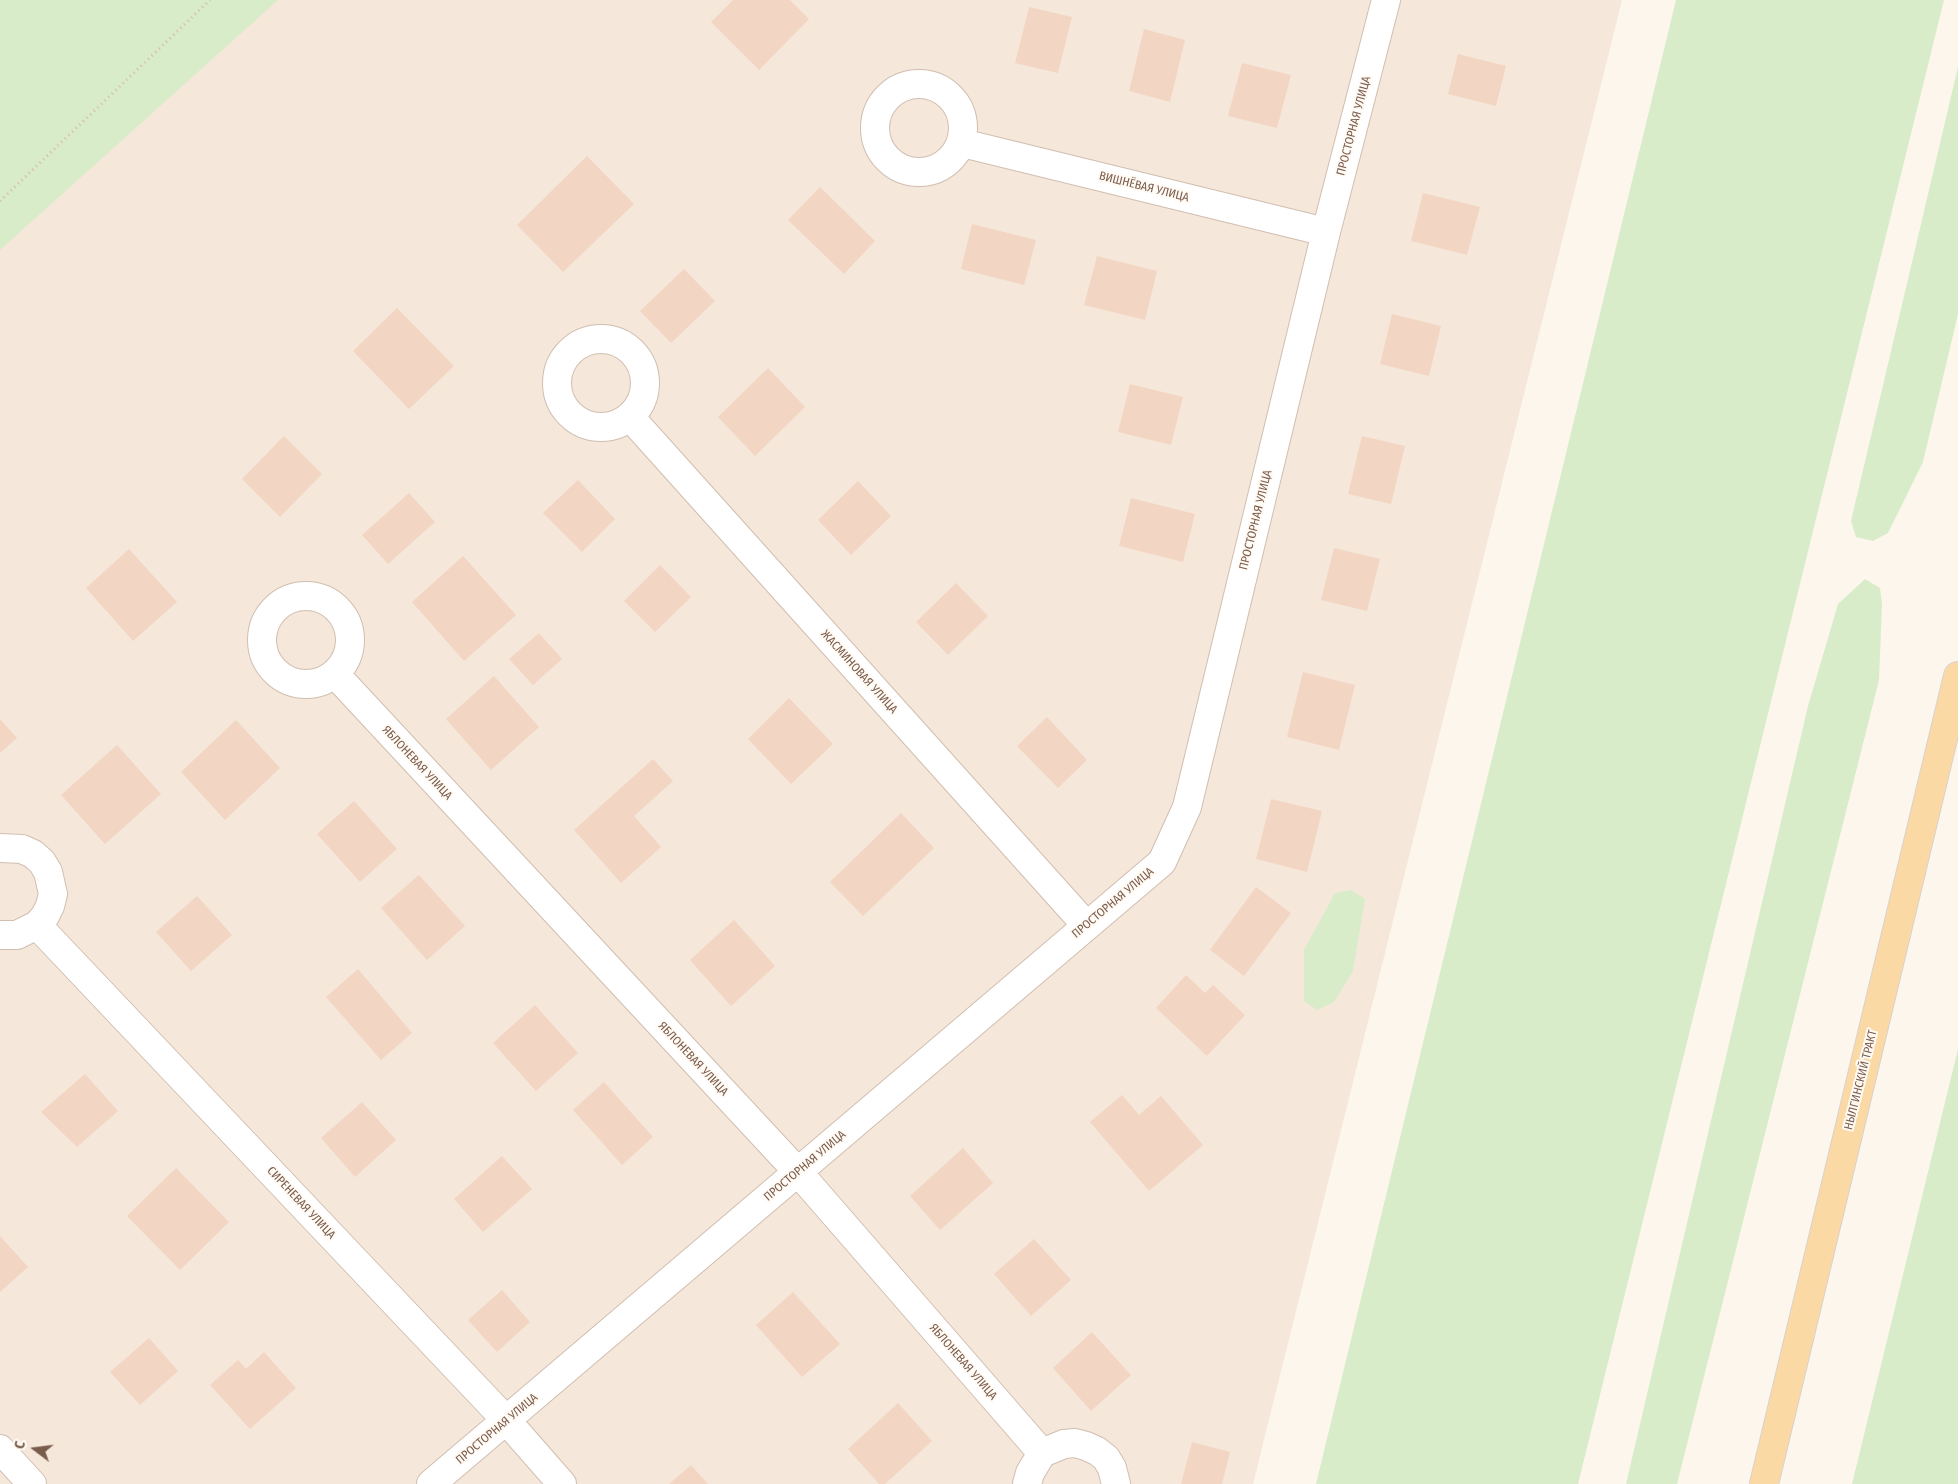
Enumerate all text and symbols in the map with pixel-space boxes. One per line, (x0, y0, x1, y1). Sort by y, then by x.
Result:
street label: ПРОСТОРНАЯ УЛИЦА (1334, 75, 1374, 177)
street label: ВИШНЁВАЯ УЛИЦА (1097, 169, 1191, 205)
street label: ПРОСТОРНАЯ УЛИЦА (1237, 469, 1275, 571)
street label: ЖАСМИНОВАЯ УЛИЦА (818, 627, 900, 717)
street label: ЯБЛОНЕВАЯ УЛИЦА (379, 723, 455, 803)
street label: ПРОСТОРНАЯ УЛИЦА (1069, 865, 1157, 941)
street label: ЯБЛОНЕВАЯ УЛИЦА (655, 1019, 731, 1099)
street label: НЫЛГИНСКИЙ ТРАКТ (1842, 1028, 1880, 1132)
street label: ПРОСТОРНАЯ УЛИЦА (761, 1128, 849, 1204)
street label: СИРЕНЕВАЯ УЛИЦА (264, 1164, 338, 1242)
street label: ЯБЛОНЕВАЯ УЛИЦА (926, 1321, 1000, 1403)
street label: ПРОСТОРНАЯ УЛИЦА (453, 1391, 541, 1467)
north arrow (10, 1424, 60, 1474)
text: С (11, 1439, 29, 1451)

